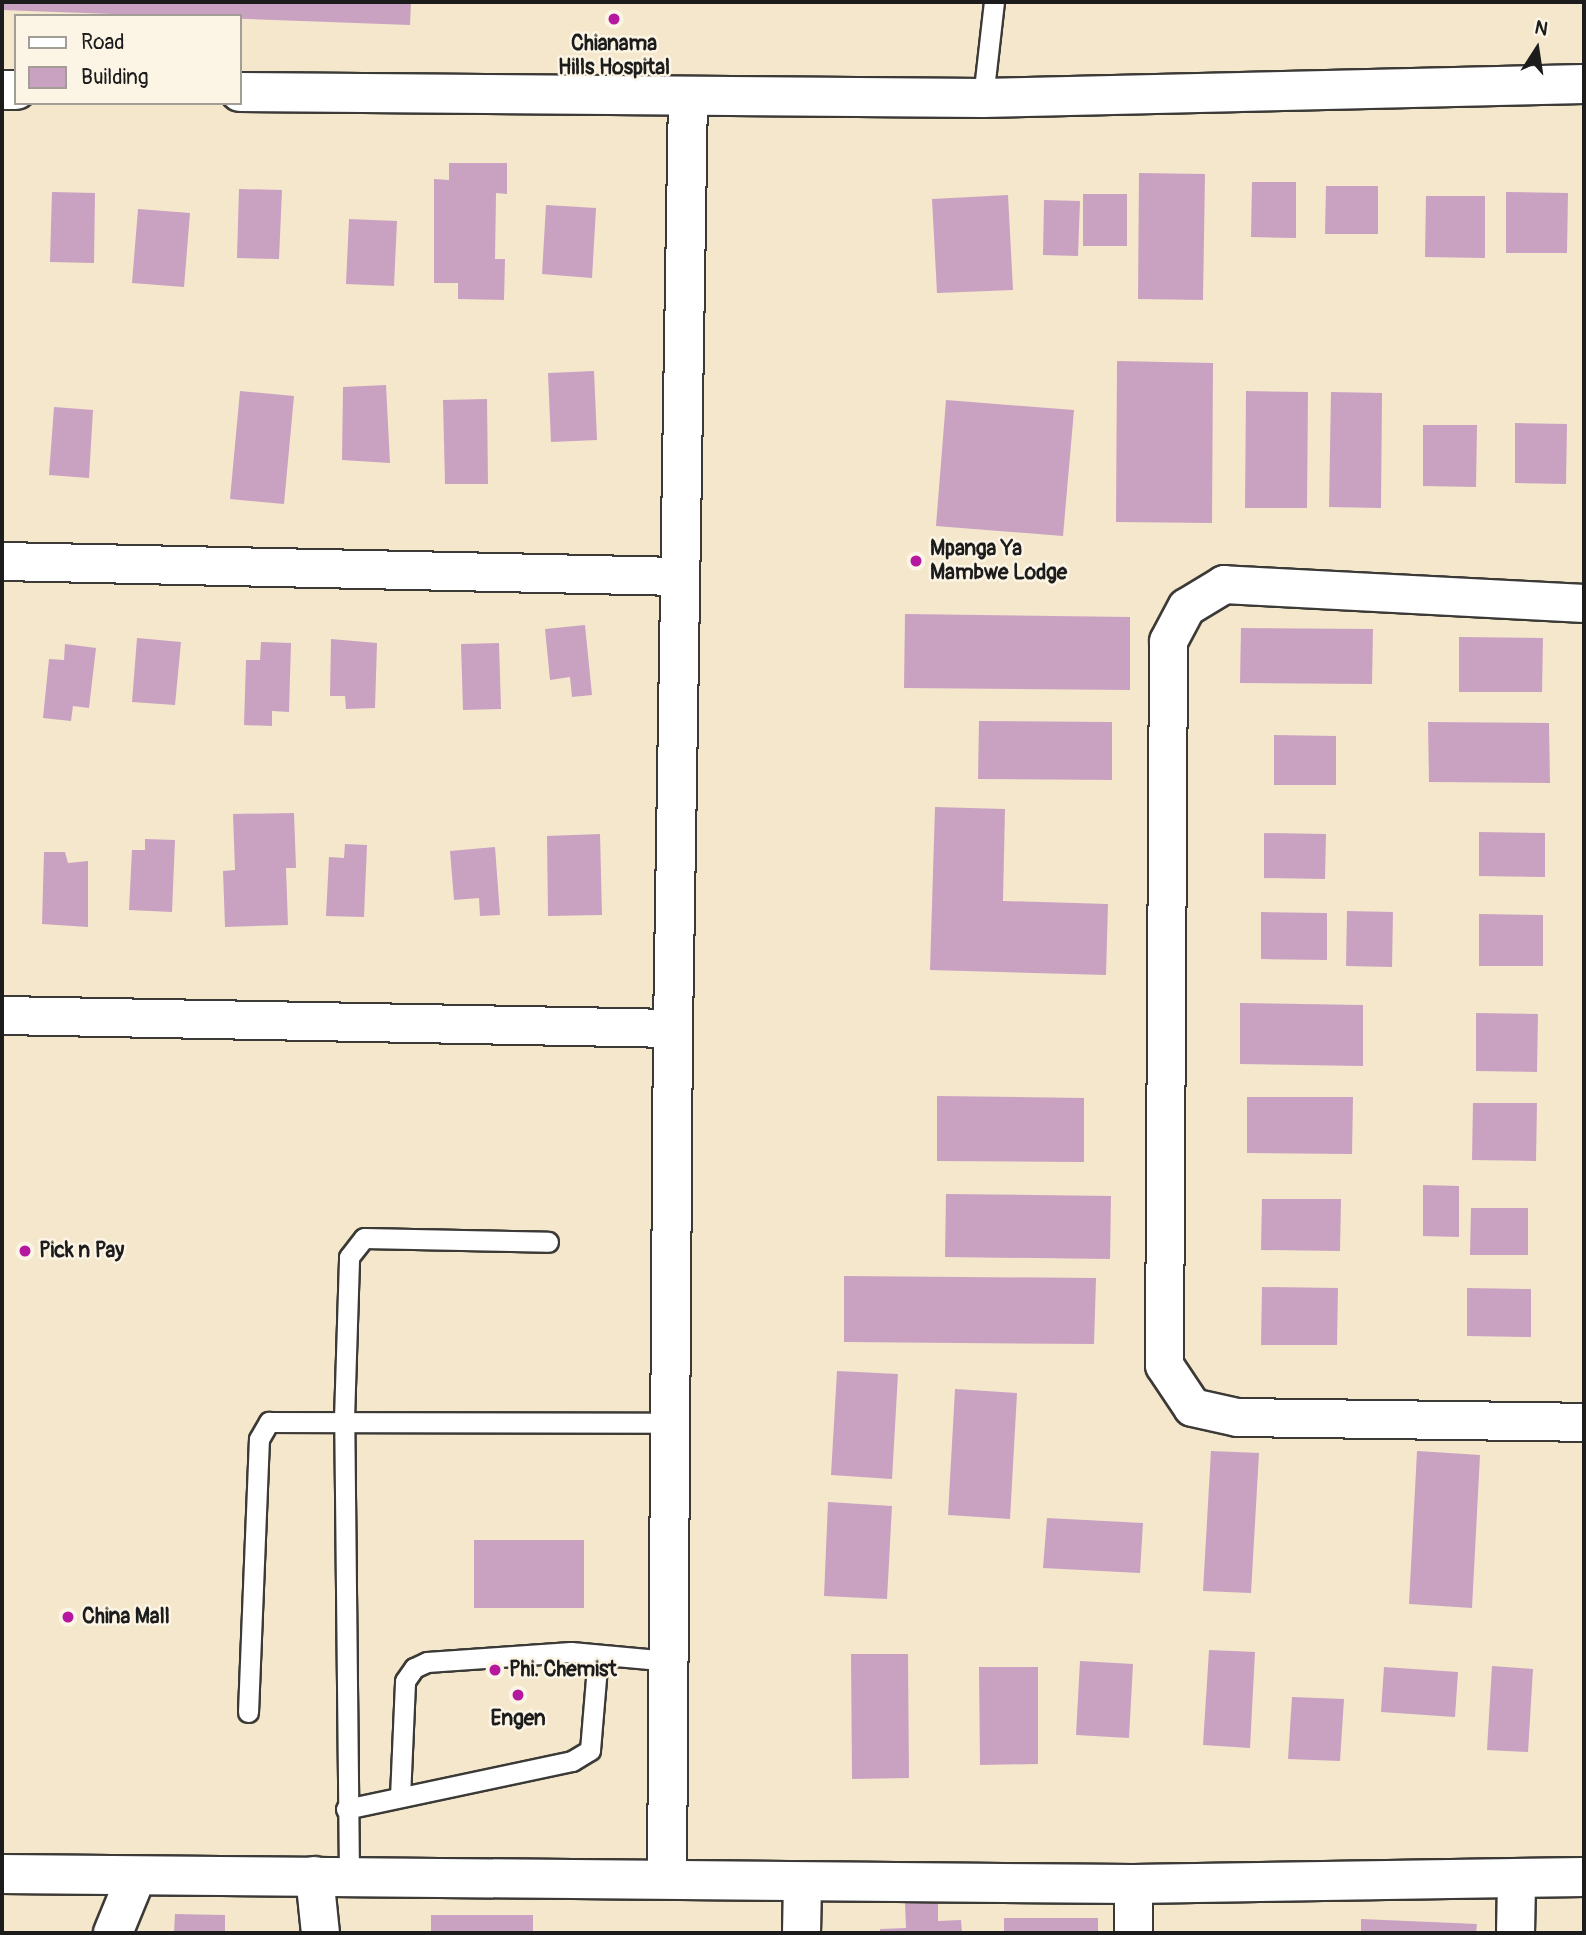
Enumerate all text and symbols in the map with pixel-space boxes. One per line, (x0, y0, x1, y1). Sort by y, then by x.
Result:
marker: Chianama Hills Hospital (604, 9, 624, 29)
legend (14, 14, 242, 105)
north arrow (1502, 14, 1572, 84)
text: N (1533, 15, 1550, 42)
text: Road (81, 29, 125, 56)
place label: Chianama Hills Hospital (558, 31, 670, 81)
text: Building (81, 64, 148, 91)
place label: Mpanga Ya Mambwe Lodge (930, 536, 1067, 586)
marker: Mpanga Ya Mambwe Lodge (908, 553, 924, 569)
place label: Pick n Pay (39, 1238, 124, 1264)
marker: Pick n Pay (17, 1243, 33, 1259)
place label: China Mall (82, 1604, 170, 1630)
marker: China Mall (60, 1609, 76, 1625)
place label: Phi. Chemist (509, 1657, 617, 1683)
marker: Phi. Chemist (487, 1662, 503, 1678)
marker: Engen (510, 1687, 526, 1703)
place label: Engen (490, 1706, 546, 1732)

